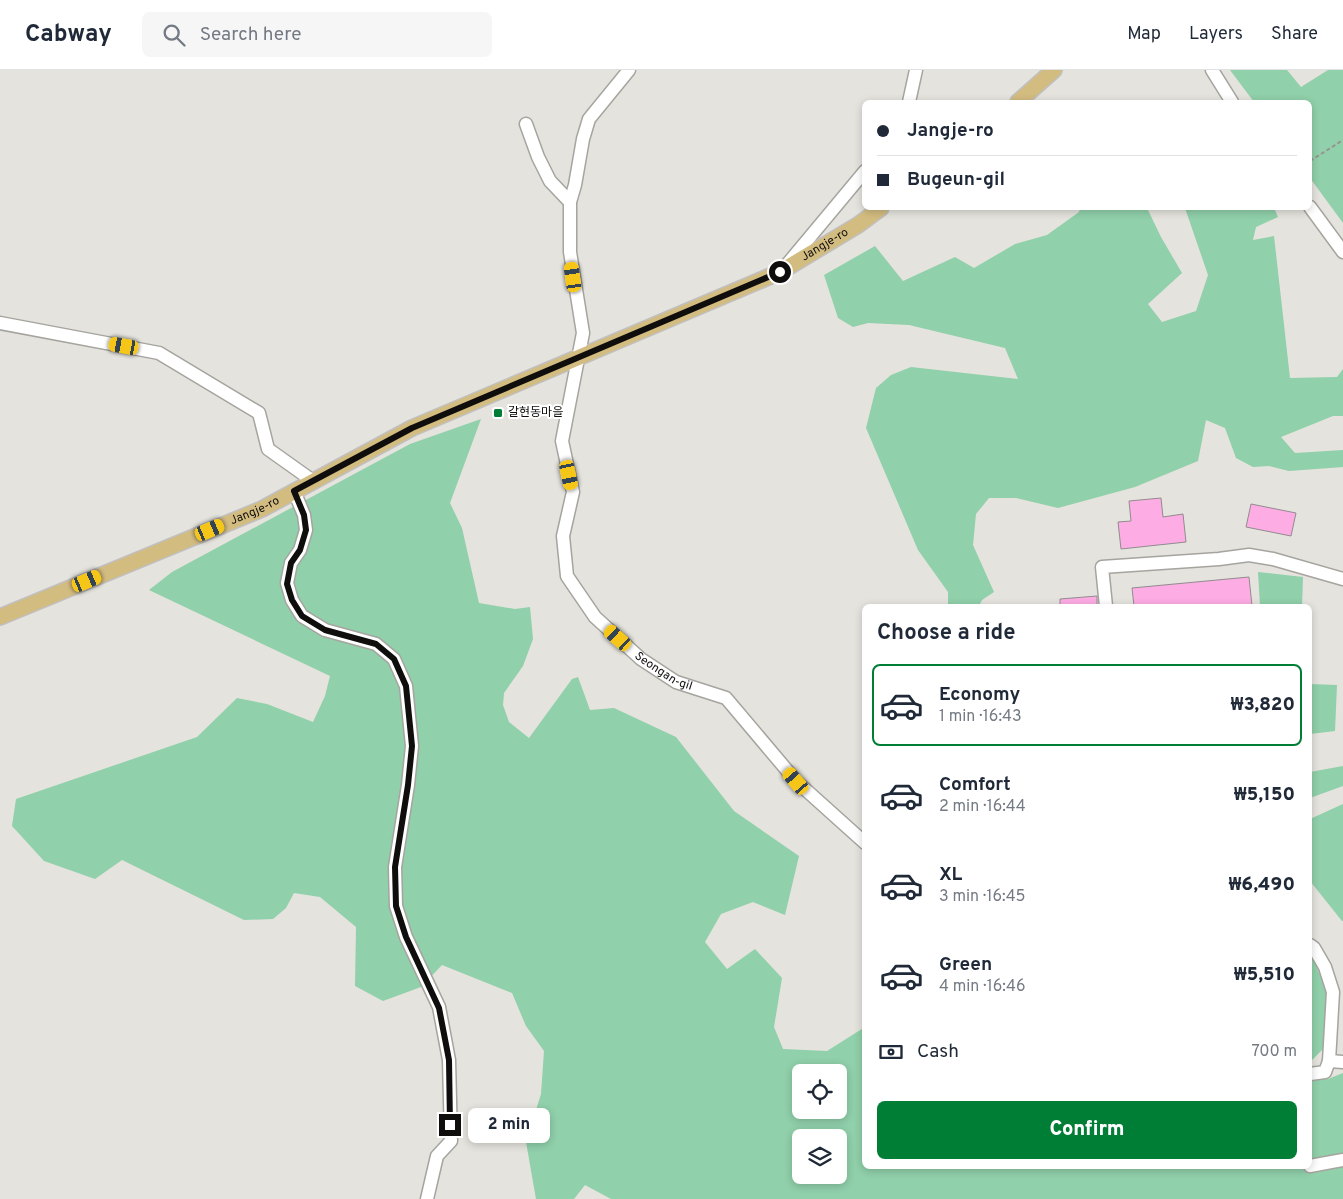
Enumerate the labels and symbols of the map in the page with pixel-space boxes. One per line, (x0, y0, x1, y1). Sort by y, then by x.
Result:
street label: Jangje-ro (798, 224, 852, 265)
car (563, 261, 582, 293)
route start (769, 261, 791, 283)
car (107, 336, 140, 356)
place label: 갈현동마을 (508, 405, 563, 421)
marker: 갈현동마을 (492, 407, 504, 419)
car (558, 459, 579, 491)
street label: Jangje-ro (228, 493, 283, 529)
car (193, 517, 226, 543)
car (70, 568, 103, 594)
car (601, 622, 634, 654)
street label: Seongan-gil (631, 649, 694, 695)
car (780, 765, 811, 797)
callout: 2 min (468, 1108, 550, 1142)
route end (439, 1114, 461, 1136)

